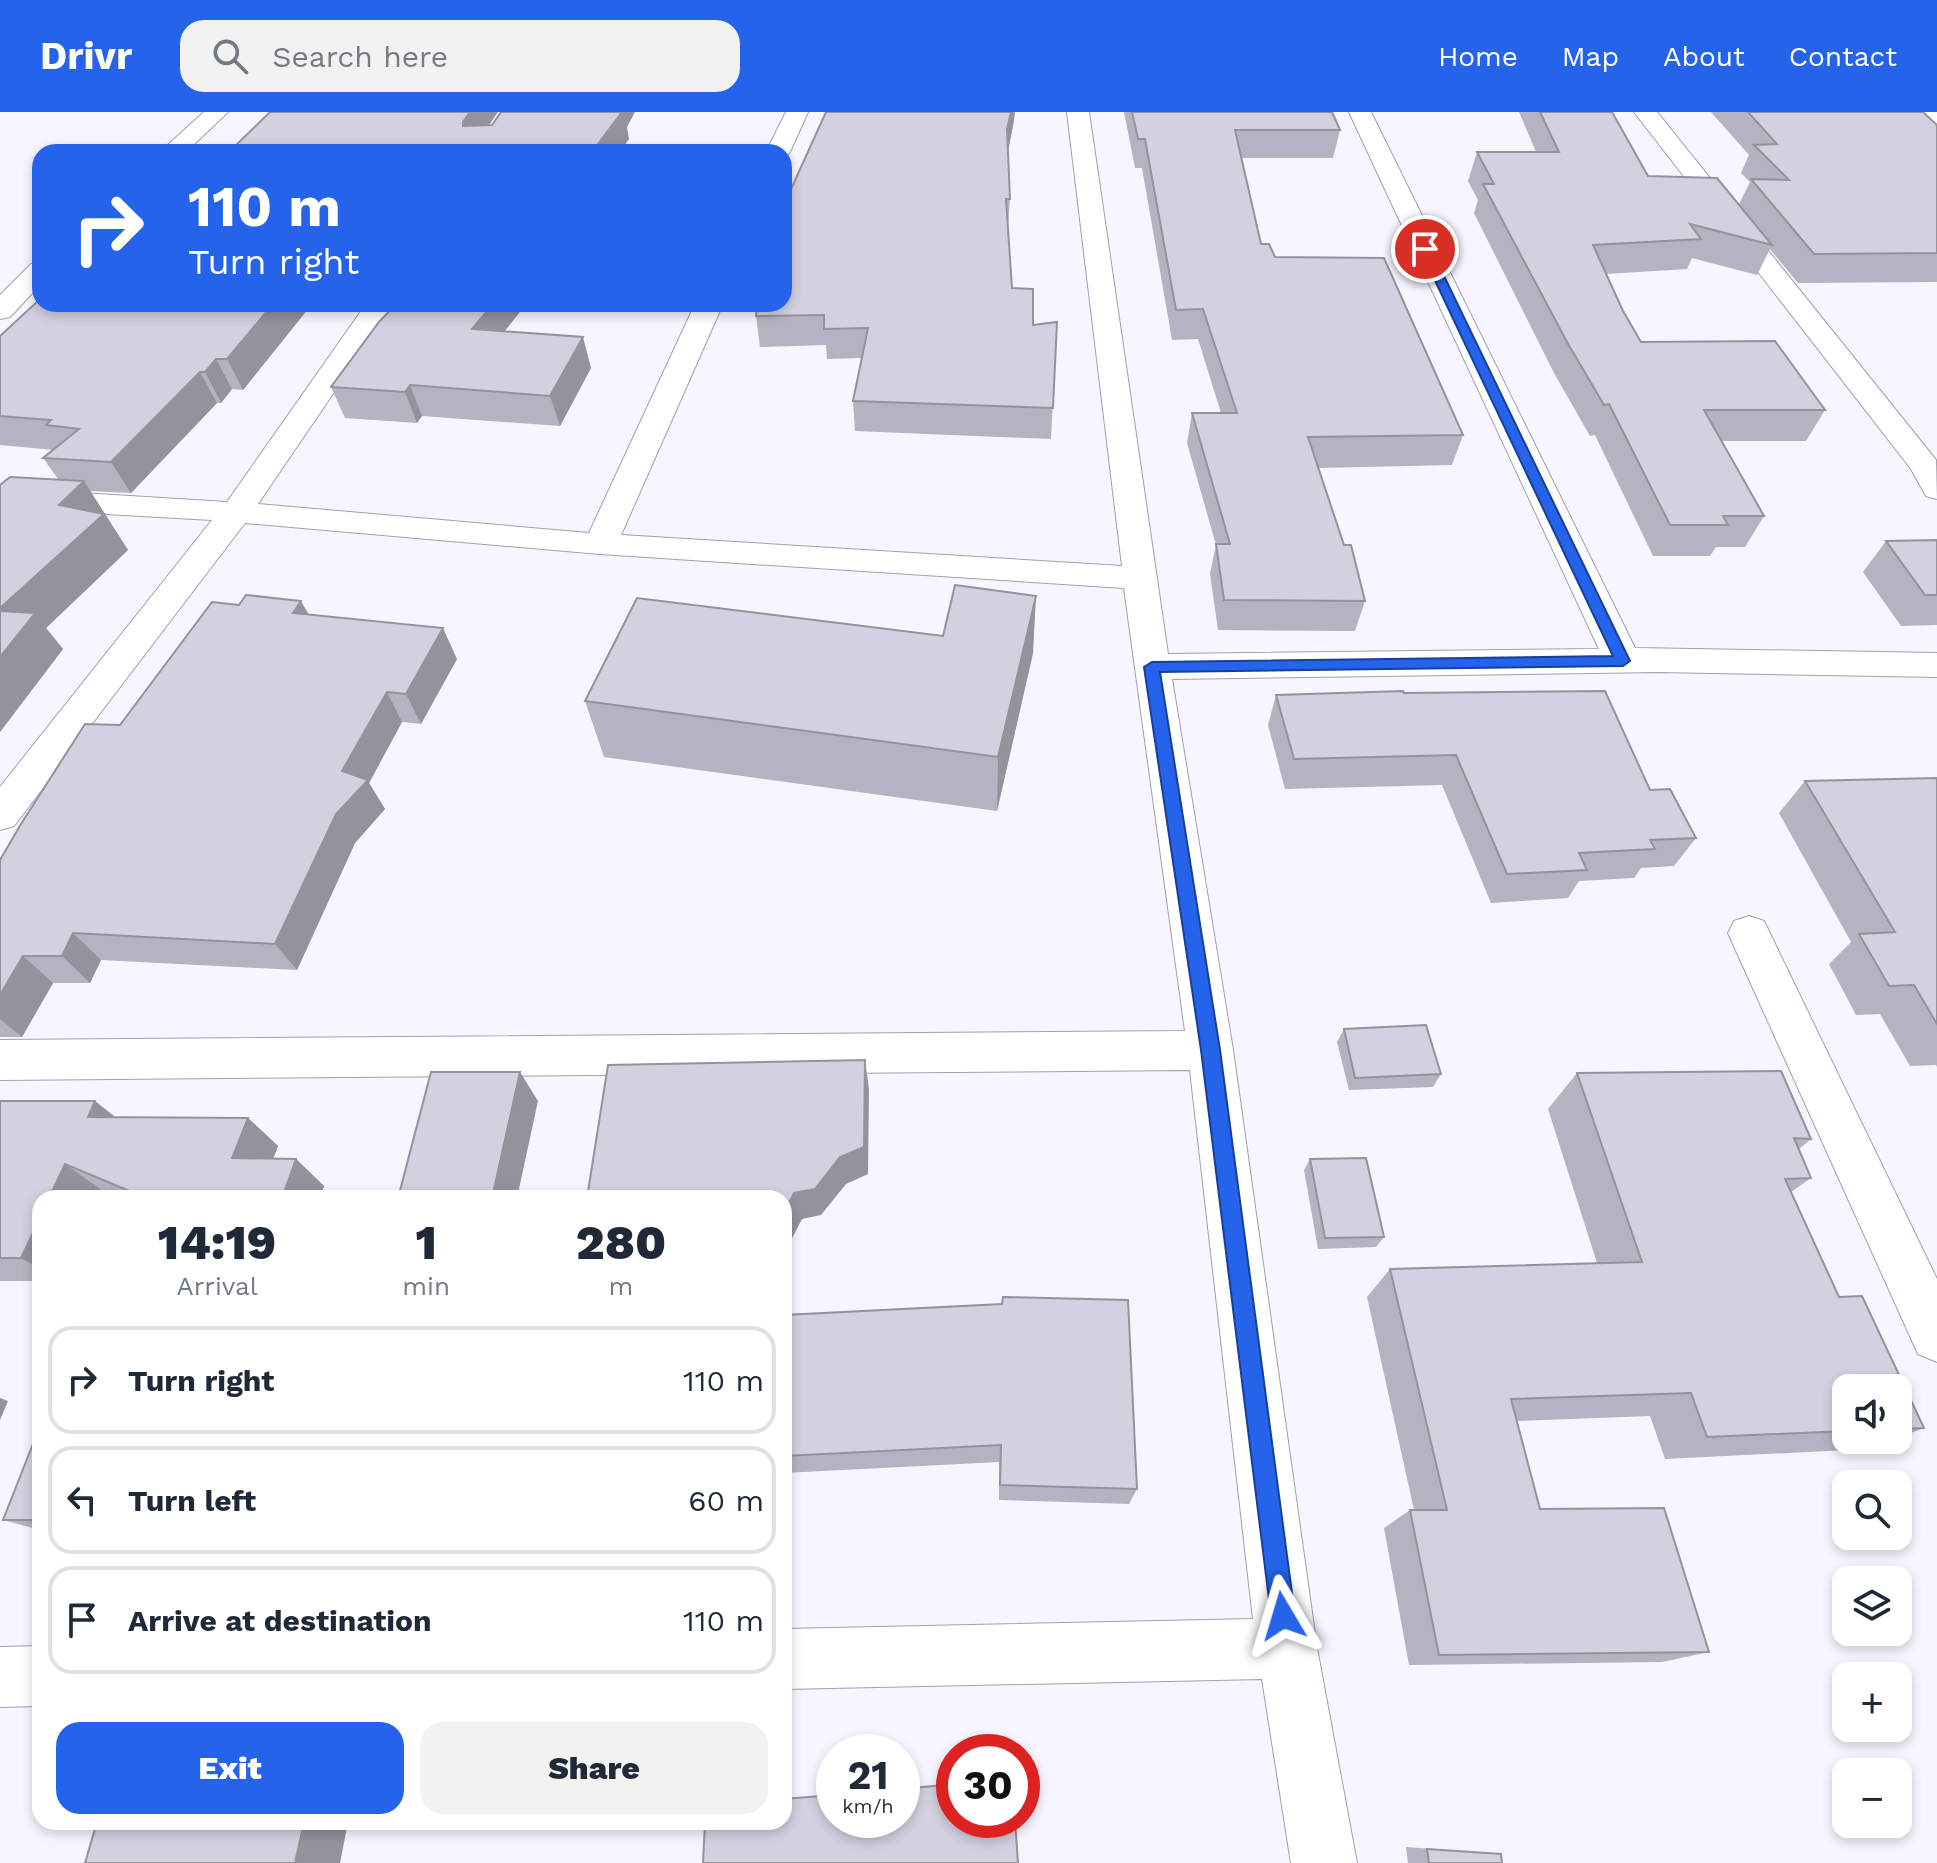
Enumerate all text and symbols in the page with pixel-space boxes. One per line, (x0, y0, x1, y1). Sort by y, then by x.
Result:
search box (180, 20, 740, 92)
text: Drivr (40, 34, 132, 78)
icon: search (208, 34, 252, 78)
text: Search here (272, 39, 448, 74)
text: Home (1438, 40, 1518, 73)
text: Map (1562, 40, 1619, 73)
text: About (1663, 40, 1745, 73)
text: Contact (1789, 40, 1897, 73)
text: 110 m (188, 174, 341, 240)
icon: right (56, 176, 160, 280)
pin (1391, 215, 1459, 283)
icon: arrive (1403, 227, 1447, 271)
text: Turn right (188, 241, 359, 283)
text: 14:19 (158, 1214, 276, 1271)
text: 1 (415, 1214, 437, 1271)
text: 280 (576, 1214, 666, 1271)
text: Arrival (177, 1271, 258, 1301)
text: min (402, 1271, 450, 1301)
text: m (609, 1271, 633, 1301)
icon: right (60, 1358, 104, 1402)
text: Turn right (128, 1363, 274, 1398)
text: 110 m (683, 1363, 764, 1398)
map controls (1832, 1374, 1912, 1838)
button: sound (1832, 1374, 1912, 1454)
button: search (1832, 1470, 1912, 1550)
icon: left (60, 1478, 104, 1522)
text: Turn left (128, 1483, 256, 1518)
text: 60 m (688, 1483, 764, 1518)
button: layers (1832, 1566, 1912, 1646)
position arrow (1241, 1574, 1325, 1658)
icon: arrive (60, 1598, 104, 1642)
text: Arrive at destination (128, 1603, 432, 1638)
text: 110 m (683, 1603, 764, 1638)
button: + (1832, 1662, 1912, 1742)
button: Exit (56, 1722, 404, 1814)
button: Share (420, 1722, 768, 1814)
speed limit sign: 30 (936, 1734, 1040, 1838)
text: 21 (847, 1752, 889, 1799)
button: − (1832, 1758, 1912, 1838)
text: km/h (842, 1794, 894, 1818)

